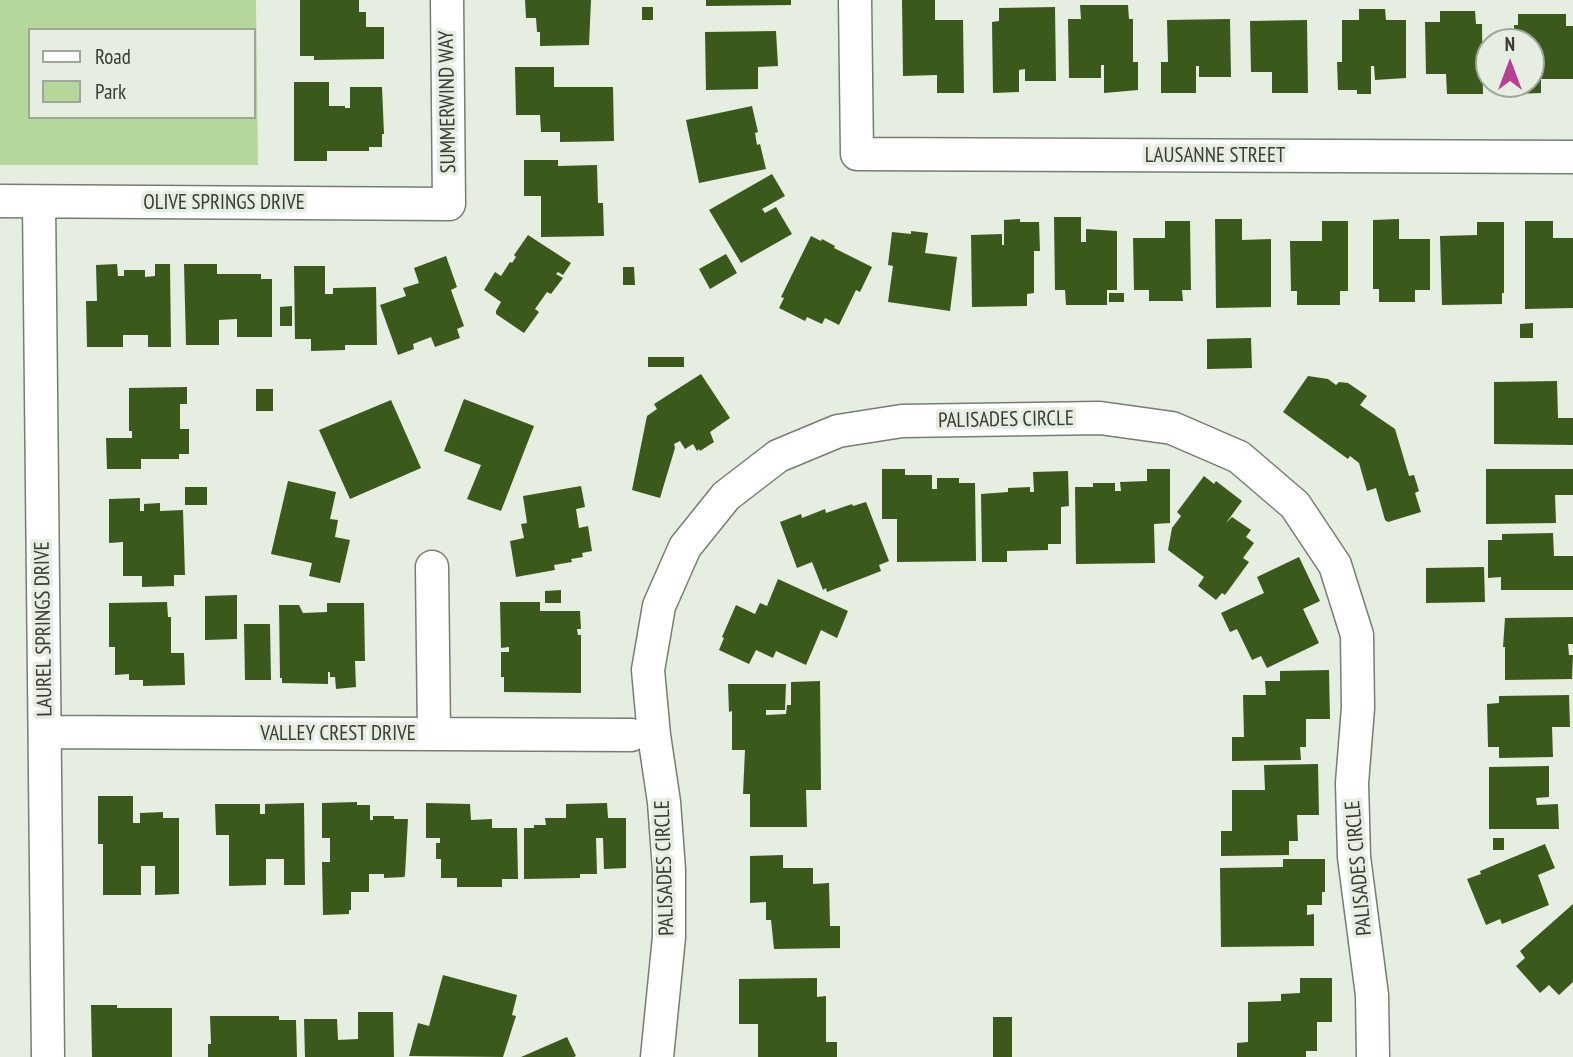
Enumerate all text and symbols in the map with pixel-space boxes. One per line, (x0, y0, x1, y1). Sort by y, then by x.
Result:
legend (28, 28, 256, 119)
north arrow (1475, 28, 1545, 98)
street label: SUMMERWIND WAY (434, 30, 462, 174)
text: N (1505, 32, 1515, 56)
text: Road (95, 43, 131, 70)
text: Park (95, 78, 126, 105)
street label: LAUSANNE STREET (1145, 143, 1285, 169)
street label: OLIVE SPRINGS DRIVE (143, 190, 305, 216)
street label: PALISADES CIRCLE (938, 406, 1074, 434)
street label: LAUREL SPRINGS DRIVE (30, 541, 58, 717)
street label: VALLEY CREST DRIVE (260, 721, 416, 747)
street label: PALISADES CIRCLE (1341, 799, 1377, 937)
street label: PALISADES CIRCLE (650, 800, 680, 936)

